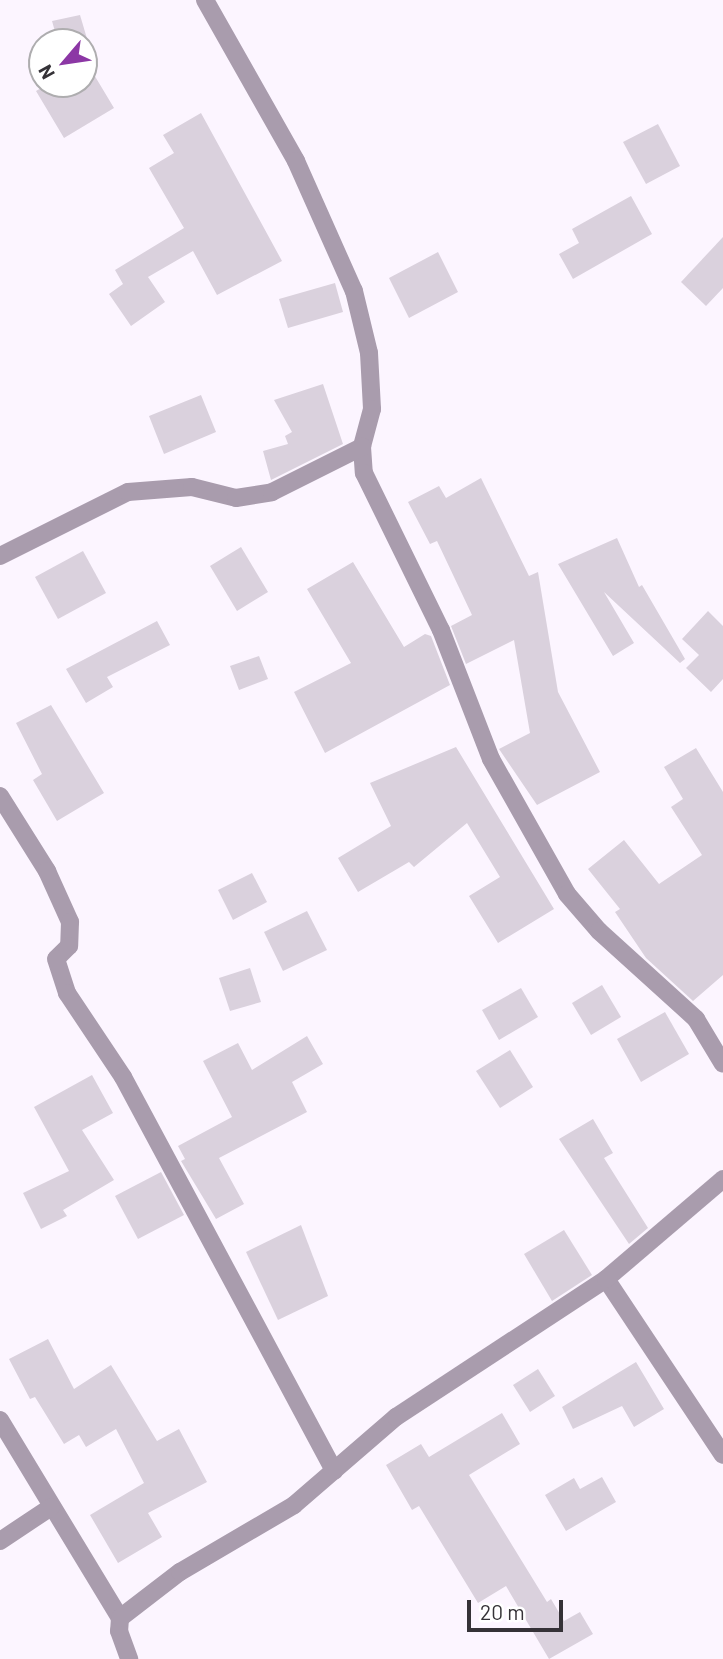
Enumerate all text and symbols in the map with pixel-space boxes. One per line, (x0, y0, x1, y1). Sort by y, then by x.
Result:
north arrow (28, 28, 98, 98)
text: N (33, 61, 59, 84)
scale bar (471, 1586, 567, 1630)
text: 20 m (480, 1599, 525, 1624)

